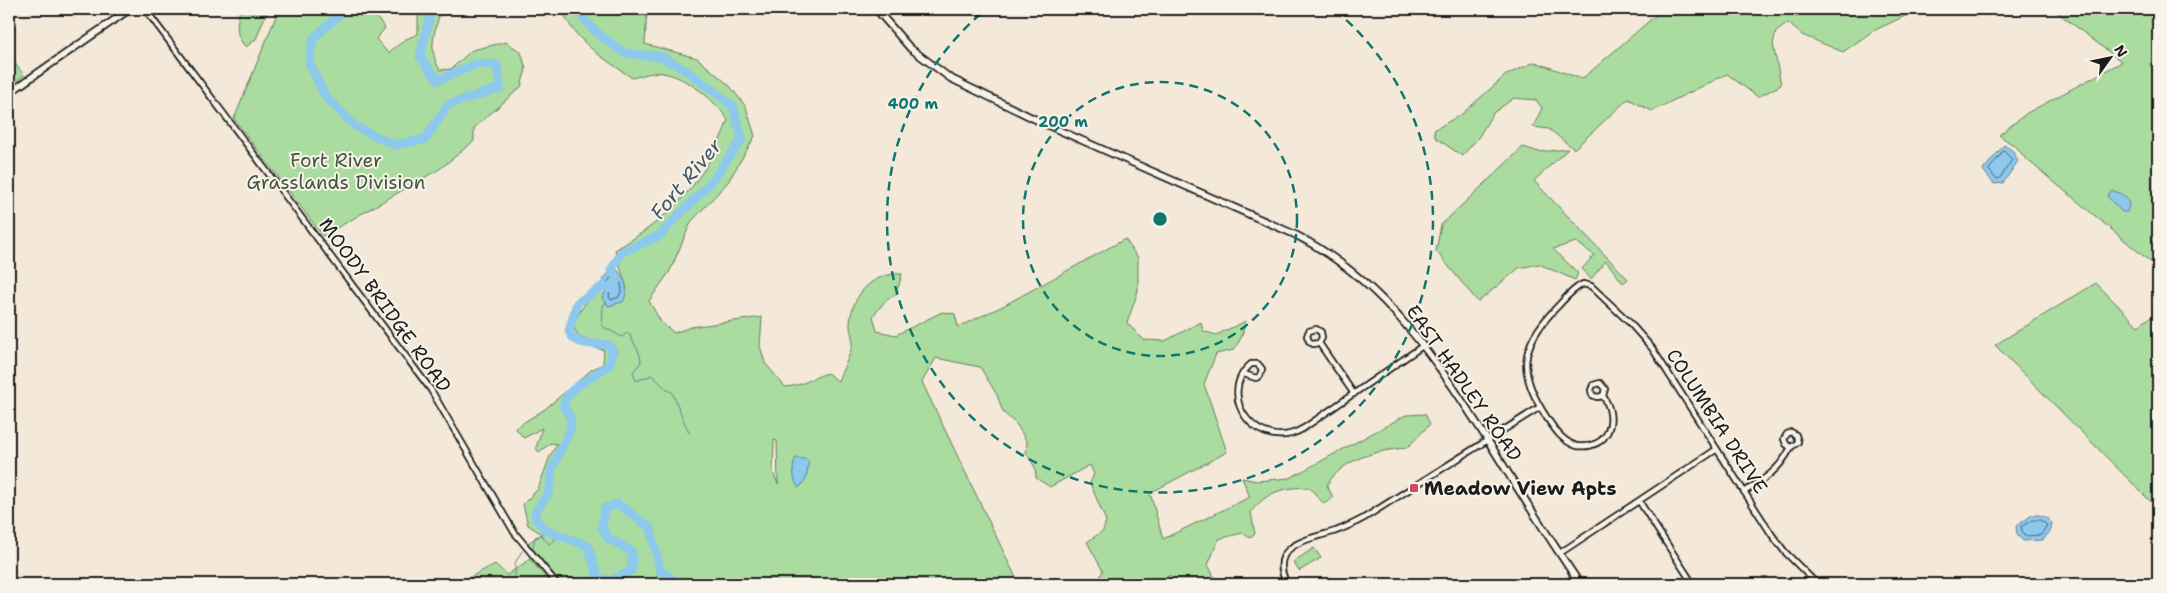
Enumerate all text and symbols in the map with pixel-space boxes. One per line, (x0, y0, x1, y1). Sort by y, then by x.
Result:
north arrow (2084, 32, 2134, 82)
text: N (2110, 41, 2131, 60)
text: 400 m (888, 94, 938, 114)
text: 200 m (1038, 112, 1088, 132)
water label: Fort River (645, 133, 728, 225)
park label: Fort River Grasslands Division (246, 148, 426, 195)
centre of rings (1151, 210, 1169, 228)
street label: MOODY BRIDGE ROAD (313, 213, 457, 397)
street label: EAST HADLEY ROAD (1400, 300, 1528, 466)
street label: COLUMBIA DRIVE (1661, 344, 1773, 498)
place label: Meadow View Apts (1424, 476, 1617, 501)
marker: Meadow View Apts (1408, 482, 1420, 494)

